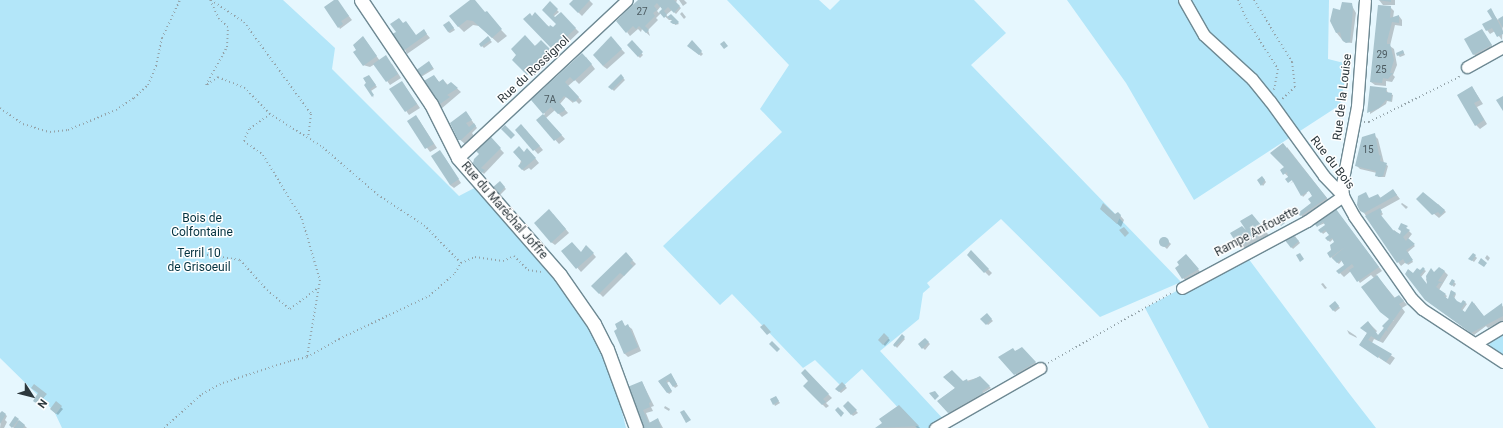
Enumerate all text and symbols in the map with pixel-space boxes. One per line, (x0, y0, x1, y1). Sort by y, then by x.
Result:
house number: 27 (636, 6, 648, 18)
street label: Rue du Rossignol (495, 33, 573, 107)
house number: 29 (1376, 49, 1388, 61)
street label: Rue de la Louise (1331, 53, 1355, 141)
house number: 25 (1375, 64, 1387, 76)
house number: 7A (544, 94, 556, 106)
street label: Rue du Bois (1307, 134, 1357, 192)
house number: 15 (1362, 144, 1374, 156)
street label: Rue du Maréchal Joffre (458, 159, 550, 263)
street label: Rampe Anfouette (1212, 204, 1302, 260)
park label: Bois de Colfontaine (171, 212, 233, 240)
park label: Terril 10 de Grisoeuil (167, 247, 231, 275)
north arrow (12, 376, 52, 416)
text: N (35, 396, 50, 410)

